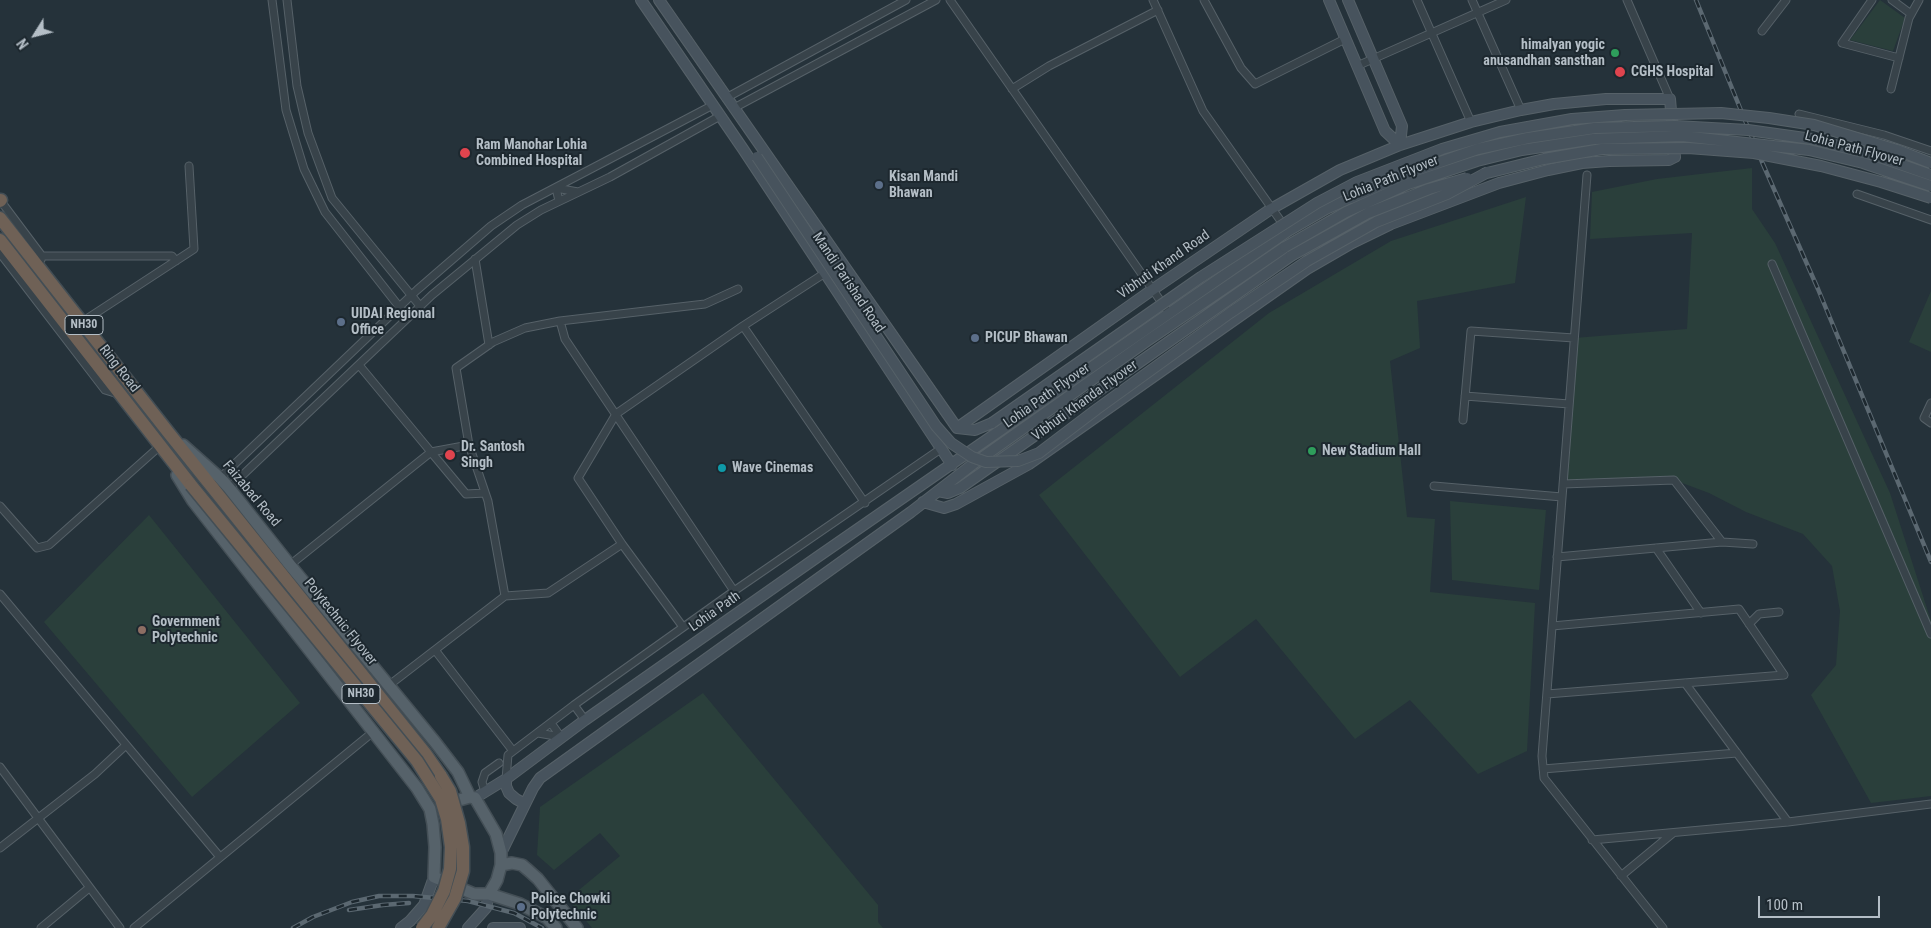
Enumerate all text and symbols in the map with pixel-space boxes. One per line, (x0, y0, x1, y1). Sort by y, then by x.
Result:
north arrow (10, 10, 60, 60)
text: N (14, 36, 32, 52)
place label: himalyan yogic anusandhan sansthan (1483, 37, 1605, 70)
marker: himalyan yogic anusandhan sansthan (1609, 47, 1621, 59)
place label: CGHS Hospital (1631, 64, 1713, 80)
marker: CGHS Hospital (1613, 65, 1627, 79)
street label: Lohia Path Flyover (1803, 128, 1905, 170)
place label: Ram Manohar Lohia Combined Hospital (476, 137, 587, 170)
marker: Ram Manohar Lohia Combined Hospital (458, 146, 472, 160)
street label: Lohia Path Flyover (1341, 152, 1441, 206)
place label: Kisan Mandi Bhawan (889, 169, 958, 202)
marker: Kisan Mandi Bhawan (873, 179, 885, 191)
street label: Vibhuti Khand Road (1115, 227, 1213, 303)
street label: Mandi Parishad Road (808, 230, 888, 336)
place label: UIDAI Regional Office (351, 306, 435, 338)
road number: NH30 (65, 316, 103, 334)
marker: UIDAI Regional Office (335, 316, 347, 328)
place label: PICUP Bhawan (985, 330, 1068, 346)
marker: PICUP Bhawan (969, 332, 981, 344)
street label: Ring Road (95, 342, 143, 396)
street label: Vibhuti Khanda Flyover (1029, 357, 1141, 445)
street label: Lohia Path Flyover (1001, 360, 1093, 432)
place label: Dr. Santosh Singh (461, 439, 525, 472)
place label: New Stadium Hall (1322, 443, 1421, 459)
marker: New Stadium Hall (1306, 445, 1318, 457)
marker: Dr. Santosh Singh (443, 448, 457, 462)
street label: Faizabad Road (218, 458, 284, 530)
place label: Wave Cinemas (732, 460, 813, 476)
marker: Wave Cinemas (716, 462, 728, 474)
street label: Polytechnic Flyover (300, 575, 380, 669)
street label: Lohia Path (686, 588, 744, 636)
place label: Government Polytechnic (152, 614, 220, 646)
marker: Government Polytechnic (136, 624, 148, 636)
road number: NH30 (342, 684, 380, 704)
scale bar (1761, 886, 1884, 918)
place label: Police Chowki Polytechnic (531, 891, 610, 924)
text: 100 m (1766, 896, 1803, 914)
marker: Police Chowki Polytechnic (515, 901, 527, 913)

